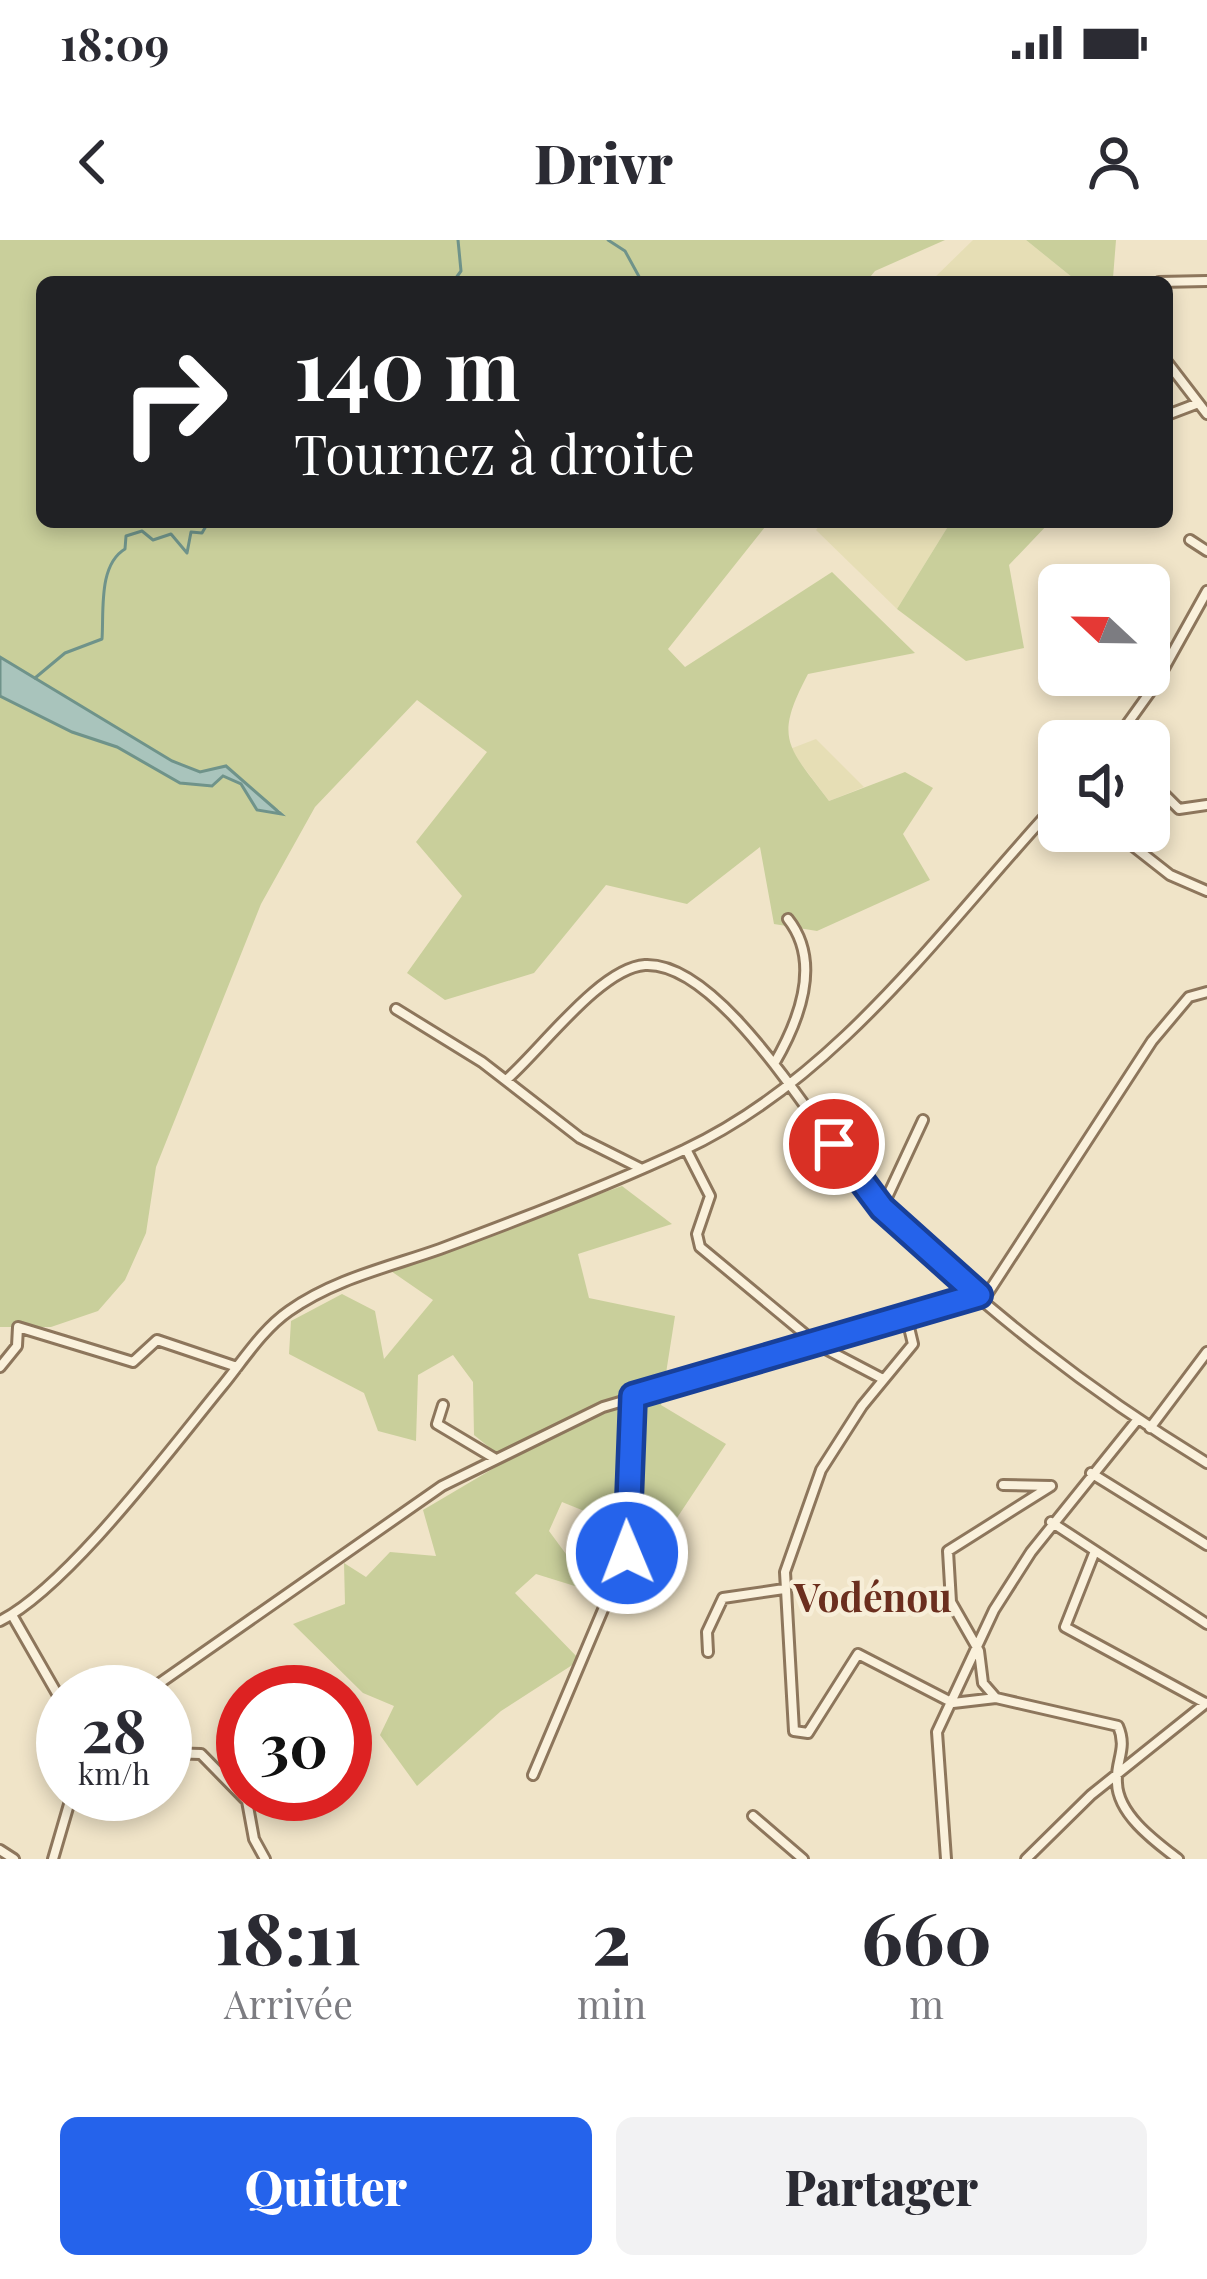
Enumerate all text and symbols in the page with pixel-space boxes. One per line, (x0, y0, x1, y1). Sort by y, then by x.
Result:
text: 18:09 (60, 12, 169, 72)
text: Drivr (534, 126, 673, 198)
icon: back (60, 129, 126, 195)
icon: person (1081, 129, 1147, 195)
text: 140 m (294, 310, 520, 422)
icon: right (96, 324, 252, 480)
text: Tournez à droite (294, 417, 695, 489)
north arrow (1038, 564, 1170, 696)
map controls (1038, 564, 1170, 852)
button: sound (1038, 720, 1170, 852)
pin (783, 1093, 885, 1195)
icon: arrive (801, 1111, 867, 1177)
position arrow (564, 1490, 690, 1616)
district label: Vodénou (793, 1570, 952, 1622)
speed limit sign: 30 (216, 1665, 372, 1821)
text: 28 (81, 1688, 147, 1768)
text: km/h (78, 1753, 150, 1793)
text: 18:11 (215, 1887, 362, 1983)
text: 2 (592, 1887, 631, 1983)
text: 660 (861, 1887, 992, 1983)
text: Arrivée (224, 1977, 353, 2029)
text: min (577, 1977, 646, 2029)
text: m (909, 1977, 944, 2029)
button: Quitter (60, 2117, 592, 2255)
button: Partager (616, 2117, 1147, 2255)

